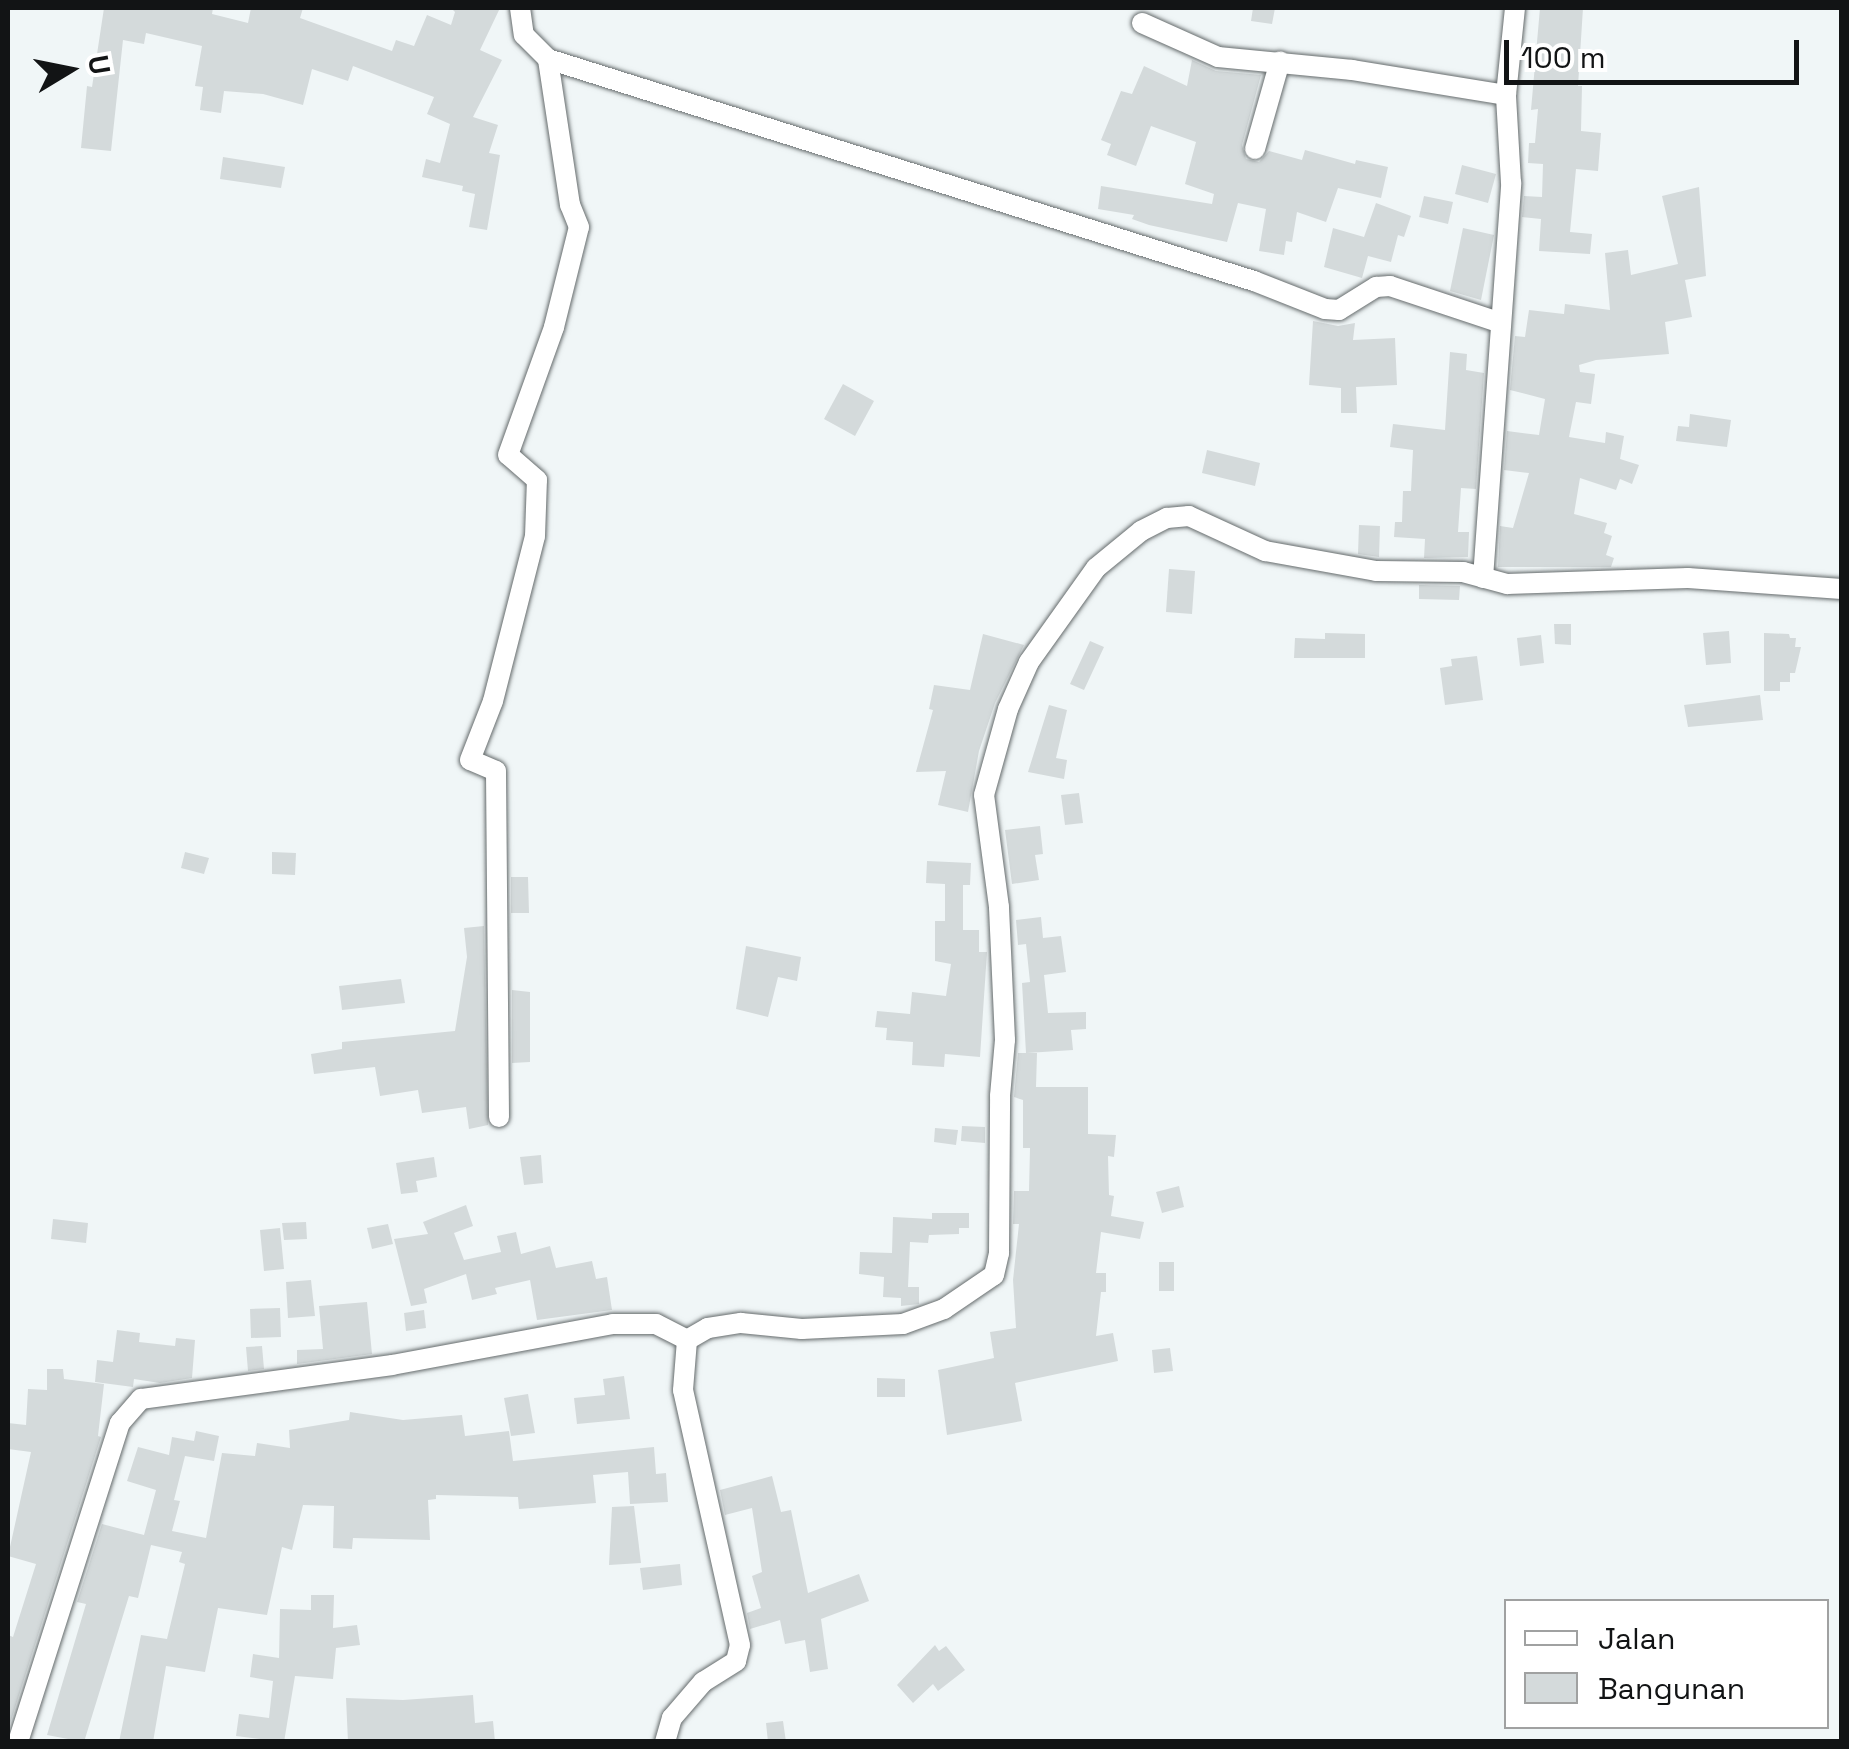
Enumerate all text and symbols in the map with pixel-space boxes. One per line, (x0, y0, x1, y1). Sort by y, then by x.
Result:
north arrow (20, 20, 120, 120)
scale bar (1509, 20, 1804, 82)
text: 100 m (1521, 38, 1606, 77)
text: U (80, 52, 119, 77)
legend (1504, 1599, 1829, 1729)
text: Jalan (1598, 1619, 1675, 1658)
text: Bangunan (1598, 1669, 1745, 1708)

